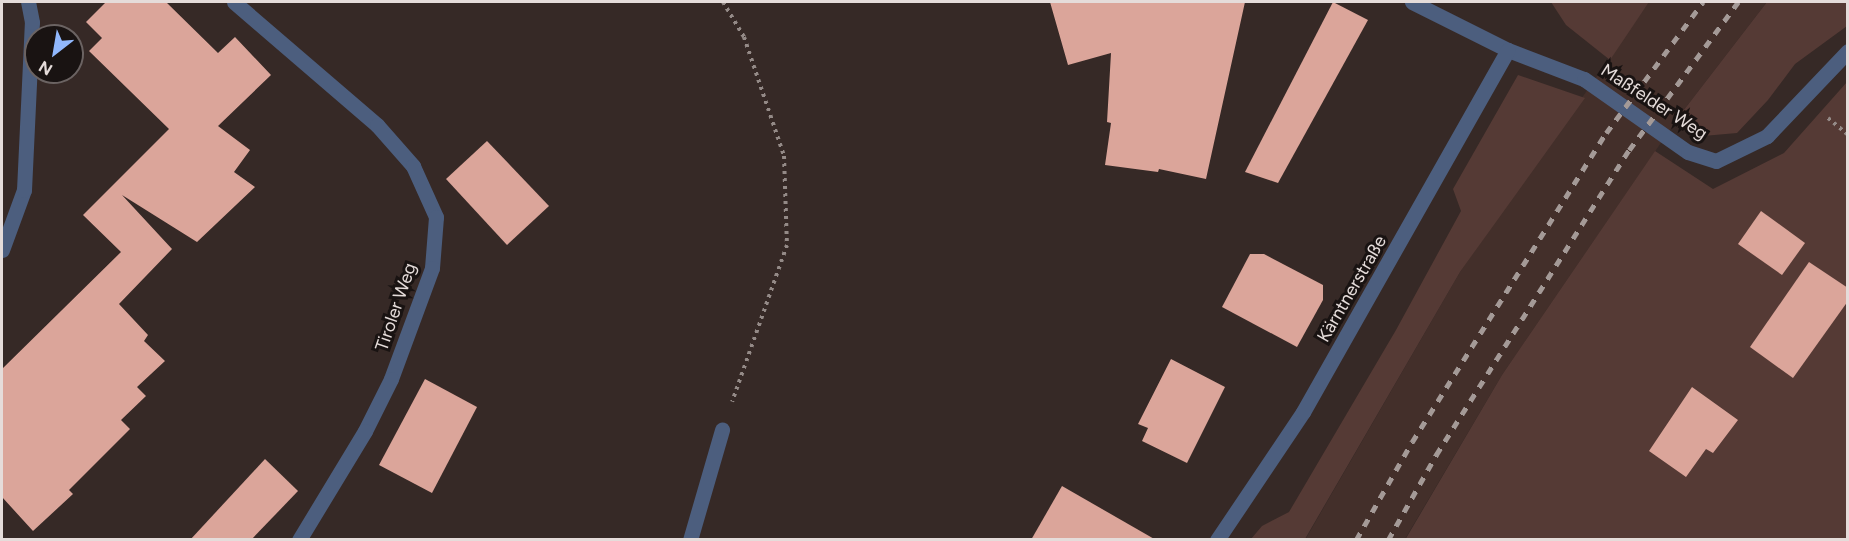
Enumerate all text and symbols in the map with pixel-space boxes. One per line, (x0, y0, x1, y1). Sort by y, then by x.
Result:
north arrow (24, 24, 84, 84)
text: N (35, 57, 56, 79)
street label: Maßfelder Weg (1597, 60, 1711, 144)
street label: Kärntnerstraße (1313, 232, 1391, 346)
street label: Tiroler Weg (371, 260, 421, 354)

